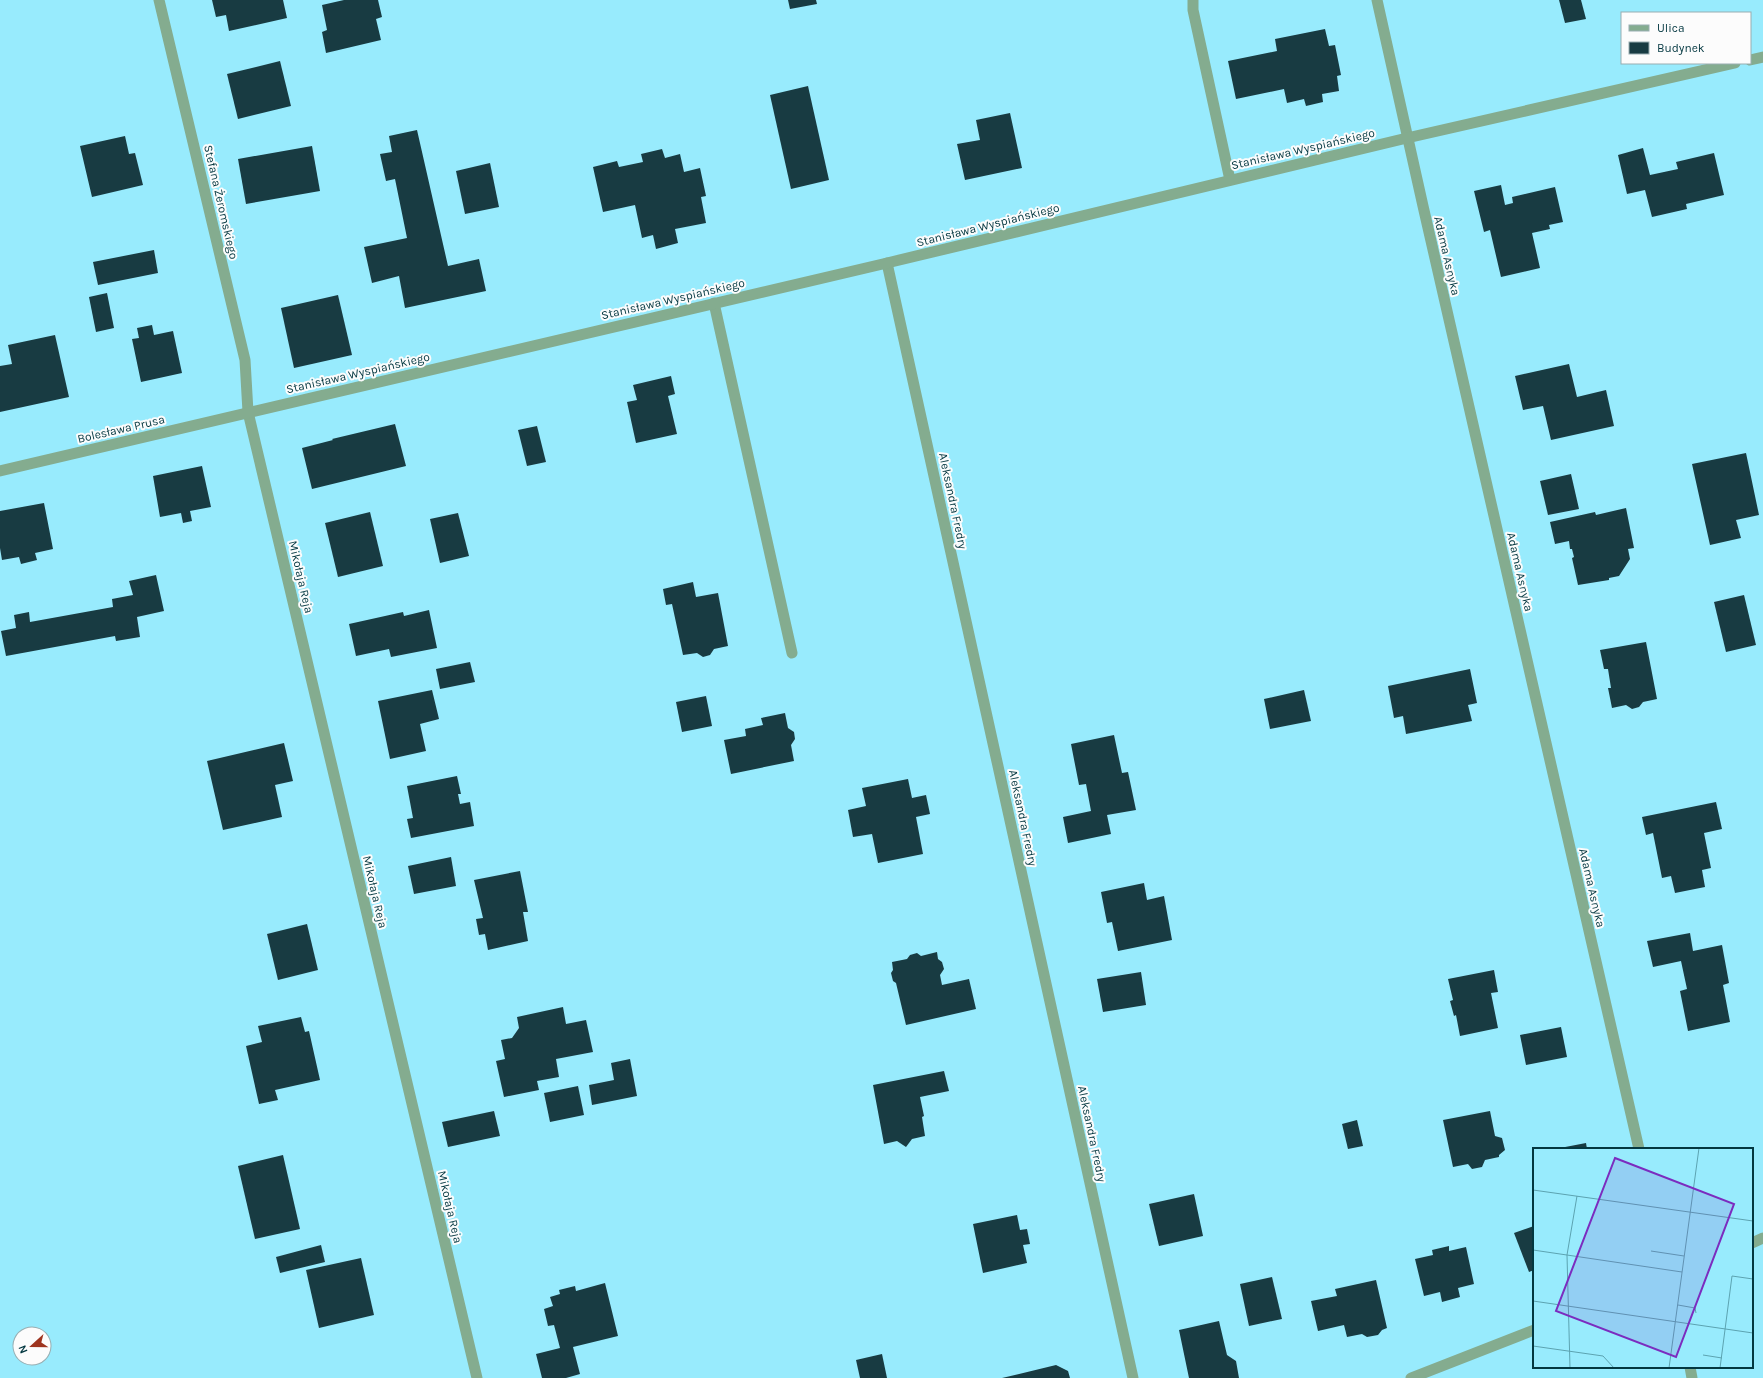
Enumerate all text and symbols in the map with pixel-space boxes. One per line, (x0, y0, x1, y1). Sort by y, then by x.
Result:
legend (1621, 12, 1751, 64)
text: Ulica (1657, 21, 1685, 35)
text: Budynek (1657, 41, 1705, 55)
street label: Stanisława Wyspiańskiego (1230, 126, 1376, 172)
street label: Stefana Żeromskiego (201, 143, 241, 261)
street label: Stanisława Wyspiańskiego (915, 200, 1061, 250)
street label: Adama Asnyka (1431, 215, 1463, 297)
street label: Stanisława Wyspiańskiego (600, 276, 746, 322)
street label: Stanisława Wyspiańskiego (285, 350, 431, 396)
street label: Bolesława Prusa (76, 412, 166, 446)
street label: Aleksandra Fredry (936, 452, 970, 551)
street label: Adama Asnyka (1504, 531, 1536, 613)
street label: Mikołaja Reja (286, 539, 316, 615)
street label: Aleksandra Fredry (1006, 769, 1040, 868)
street label: Adama Asnyka (1576, 847, 1608, 929)
street label: Mikołaja Reja (360, 854, 390, 930)
street label: Aleksandra Fredry (1075, 1085, 1109, 1184)
inset map (1533, 1148, 1753, 1368)
street label: Mikołaja Reja (435, 1169, 465, 1245)
north arrow (12, 1326, 52, 1366)
text: N (16, 1343, 31, 1355)

